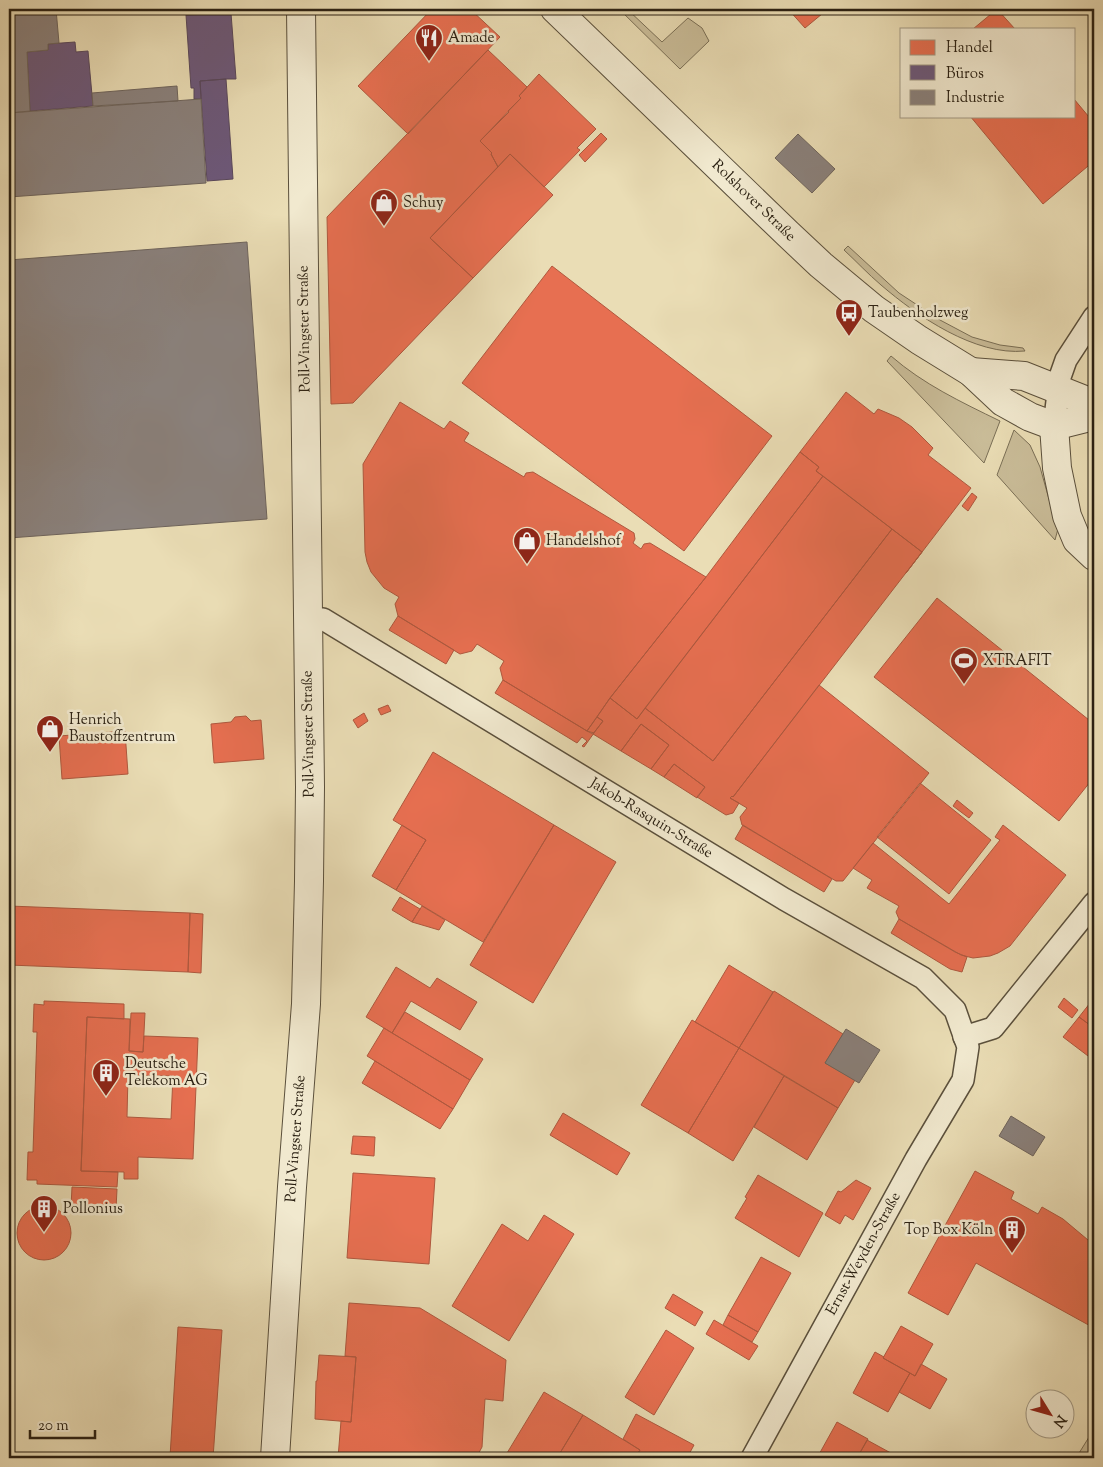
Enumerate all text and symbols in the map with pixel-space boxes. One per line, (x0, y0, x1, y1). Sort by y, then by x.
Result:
restaurant icon: Amade (414, 23, 444, 62)
place label: Amade (448, 28, 495, 49)
legend (900, 28, 1076, 118)
text: Handel (946, 38, 993, 59)
text: Büros (946, 64, 984, 85)
text: Industrie (946, 88, 1004, 109)
street label: Rolshover Straße (707, 155, 800, 246)
shop icon: Schuy (369, 188, 399, 227)
place label: Schuy (403, 193, 444, 214)
street label: Poll-Vingster Straße (293, 265, 317, 393)
bus stop icon: Taubenholzweg (834, 298, 864, 337)
place label: Taubenholzweg (868, 303, 968, 324)
shop icon: Handelshof (512, 526, 542, 565)
place label: Handelshof (546, 531, 622, 552)
sports icon: XTRAFIT (949, 646, 979, 685)
place label: XTRAFIT (983, 651, 1052, 672)
street label: Poll-Vingster Straße (297, 670, 321, 798)
place label: Henrich Baustoffzentrum (69, 710, 176, 748)
shop icon: Henrich Baustoffzentrum (35, 714, 65, 753)
street label: Jakob-Rasquin-Straße (585, 772, 717, 864)
place label: Deutsche Telekom AG (125, 1054, 208, 1092)
building icon: Deutsche Telekom AG (91, 1058, 121, 1097)
street label: Poll-Vingster Straße (281, 1074, 311, 1203)
street label: Ernst-Weyden-Straße (821, 1189, 907, 1319)
building icon: Pollonius (29, 1194, 59, 1233)
place label: Pollonius (63, 1199, 123, 1220)
building icon: Top Box Köln (997, 1215, 1027, 1254)
place label: Top Box Köln (904, 1220, 993, 1241)
north arrow (1026, 1390, 1076, 1440)
scale bar (30, 1407, 95, 1439)
text: N (1047, 1410, 1070, 1431)
text: 20 m (38, 1416, 69, 1437)

